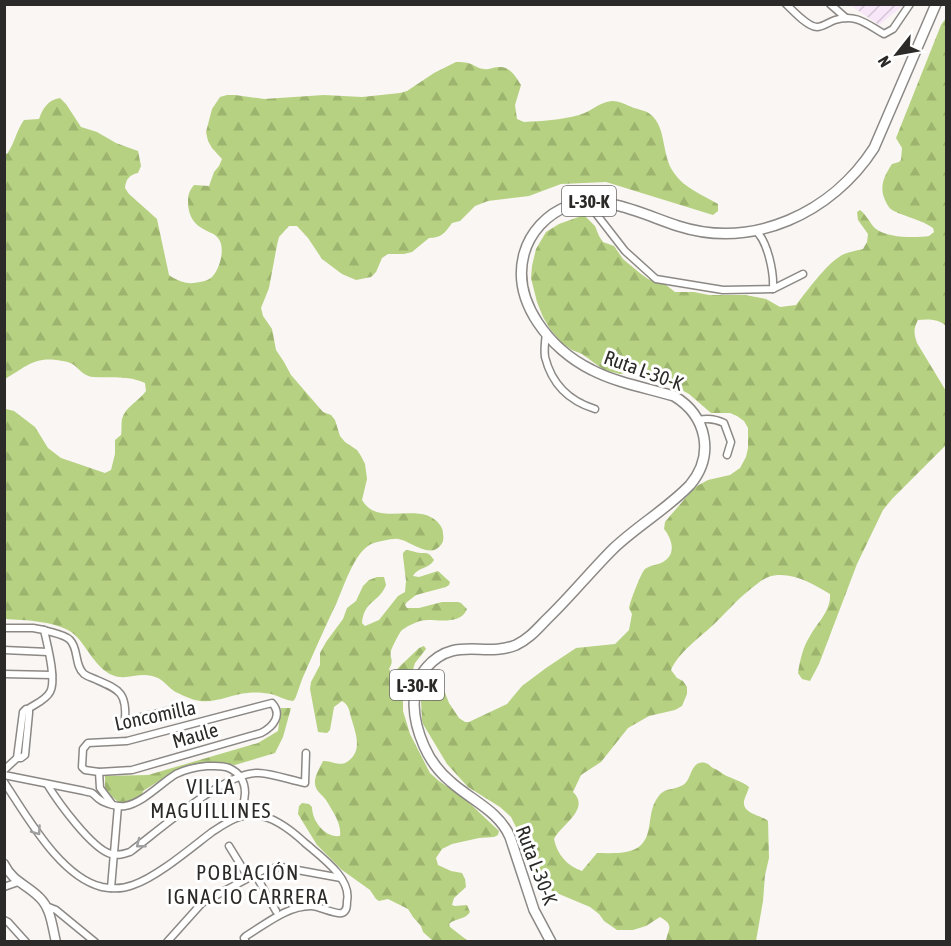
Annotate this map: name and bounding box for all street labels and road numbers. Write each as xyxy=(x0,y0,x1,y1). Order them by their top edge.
road number: L-30-K xyxy=(562,186,616,216)
street label: Ruta L-30-K xyxy=(601,345,687,395)
road number: L-30-K xyxy=(390,670,444,700)
street label: Loncomilla xyxy=(112,695,198,735)
street label: Maule xyxy=(169,718,221,752)
street label: Ruta L-30-K xyxy=(511,822,563,908)

